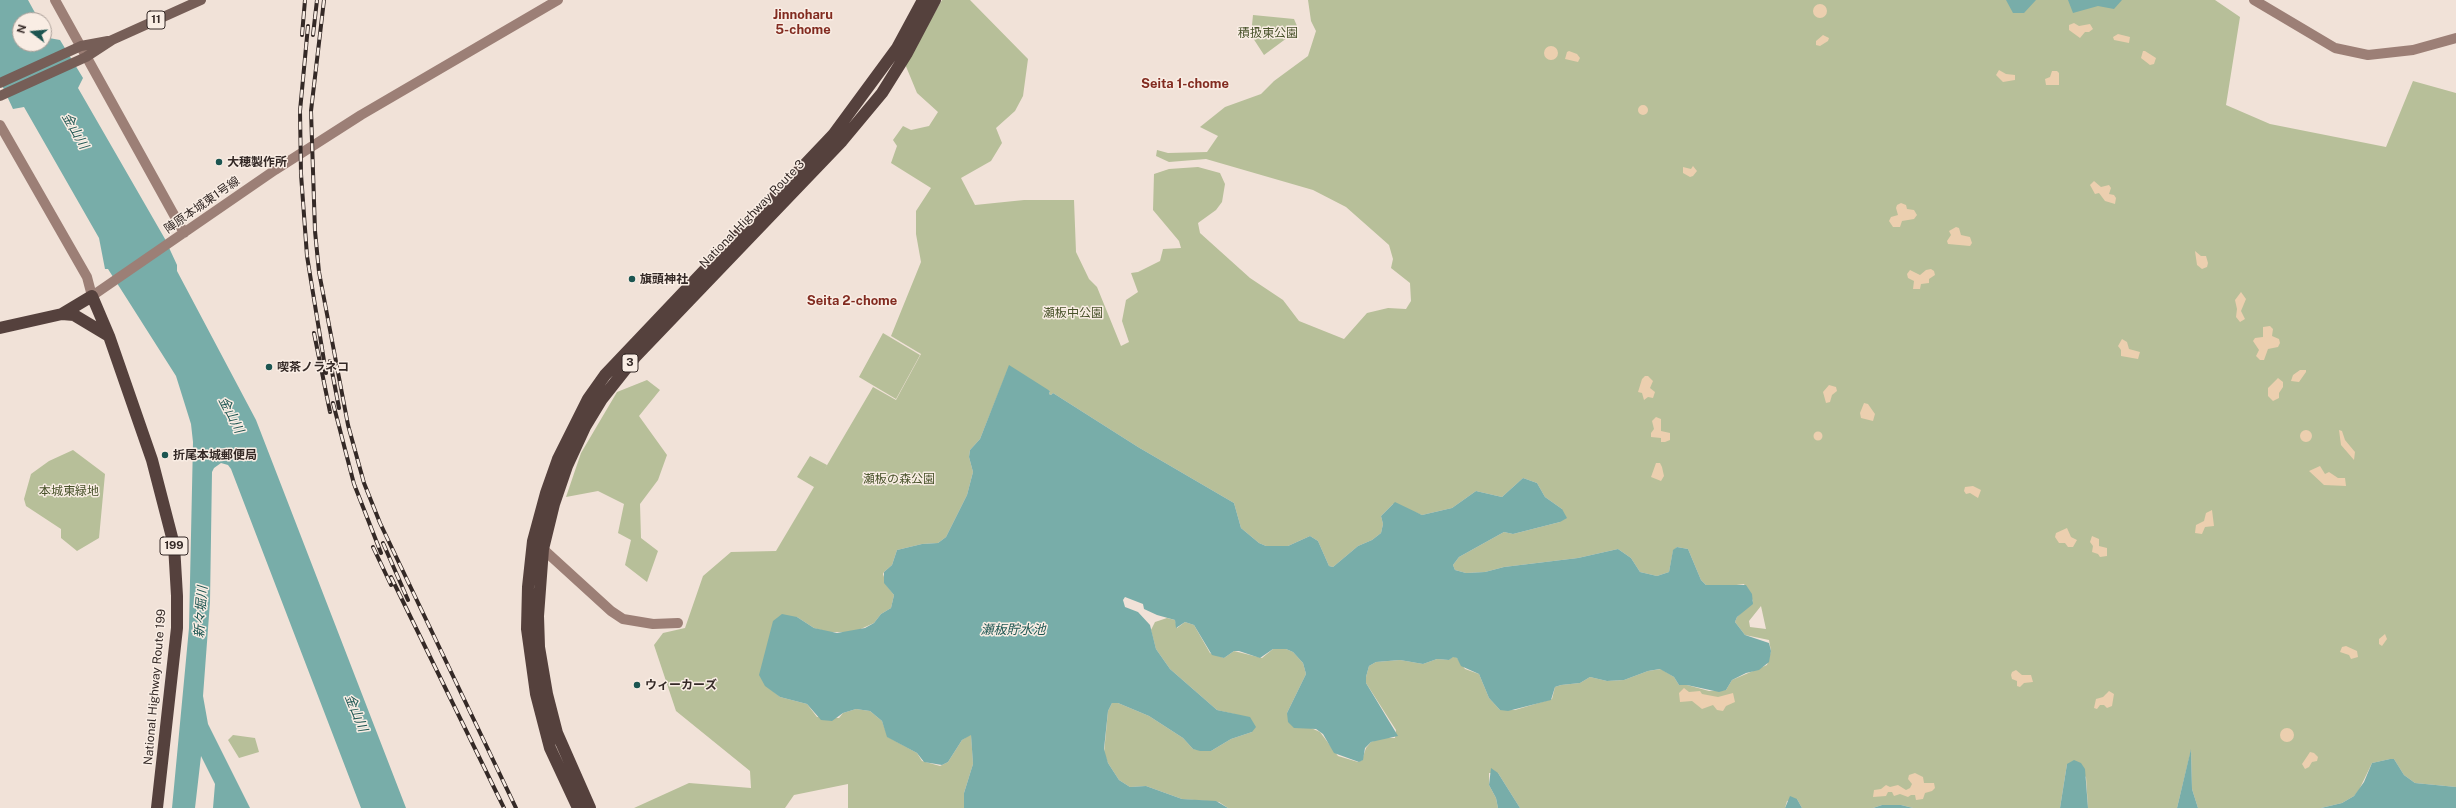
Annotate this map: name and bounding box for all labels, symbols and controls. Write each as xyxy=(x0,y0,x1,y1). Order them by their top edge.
district label: Jinnoharu 5-chome xyxy=(773,7,833,38)
road number: 11 xyxy=(147,11,165,29)
north arrow xyxy=(12,12,52,52)
text: N xyxy=(14,23,28,35)
park label: 積扱東公園 xyxy=(1238,26,1298,40)
district label: Seita 1-chome xyxy=(1141,76,1229,92)
water label: 金山川 xyxy=(58,110,92,152)
place label: 大穂製作所 xyxy=(227,155,287,169)
marker: 大穂製作所 xyxy=(214,157,224,167)
street label: National Highway Route 3 xyxy=(697,157,807,271)
street label: 陣原本城東1号線 xyxy=(161,174,243,236)
place label: 旗頭神社 xyxy=(640,272,688,286)
marker: 旗頭神社 xyxy=(627,274,637,284)
district label: Seita 2-chome xyxy=(807,293,897,309)
park label: 瀬板中公園 xyxy=(1043,306,1103,320)
road number: 3 xyxy=(622,354,638,372)
place label: 喫茶ノラネコ xyxy=(277,360,349,374)
marker: 喫茶ノラネコ xyxy=(264,362,274,372)
water label: 金山川 xyxy=(215,394,247,436)
place label: 折尾本城郵便局 xyxy=(173,448,257,462)
marker: 折尾本城郵便局 xyxy=(160,450,170,460)
park label: 瀬板の森公園 xyxy=(863,472,935,486)
park label: 本城東緑地 xyxy=(39,484,99,498)
road number: 199 xyxy=(160,537,188,555)
water label: 新々堀川 xyxy=(191,586,211,638)
street label: National Highway Route 199 xyxy=(141,608,169,766)
water label: 瀬板貯水池 xyxy=(981,622,1045,638)
place label: ウィーカーズ xyxy=(645,678,717,692)
marker: ウィーカーズ xyxy=(632,680,642,690)
water label: 金山川 xyxy=(341,692,371,734)

